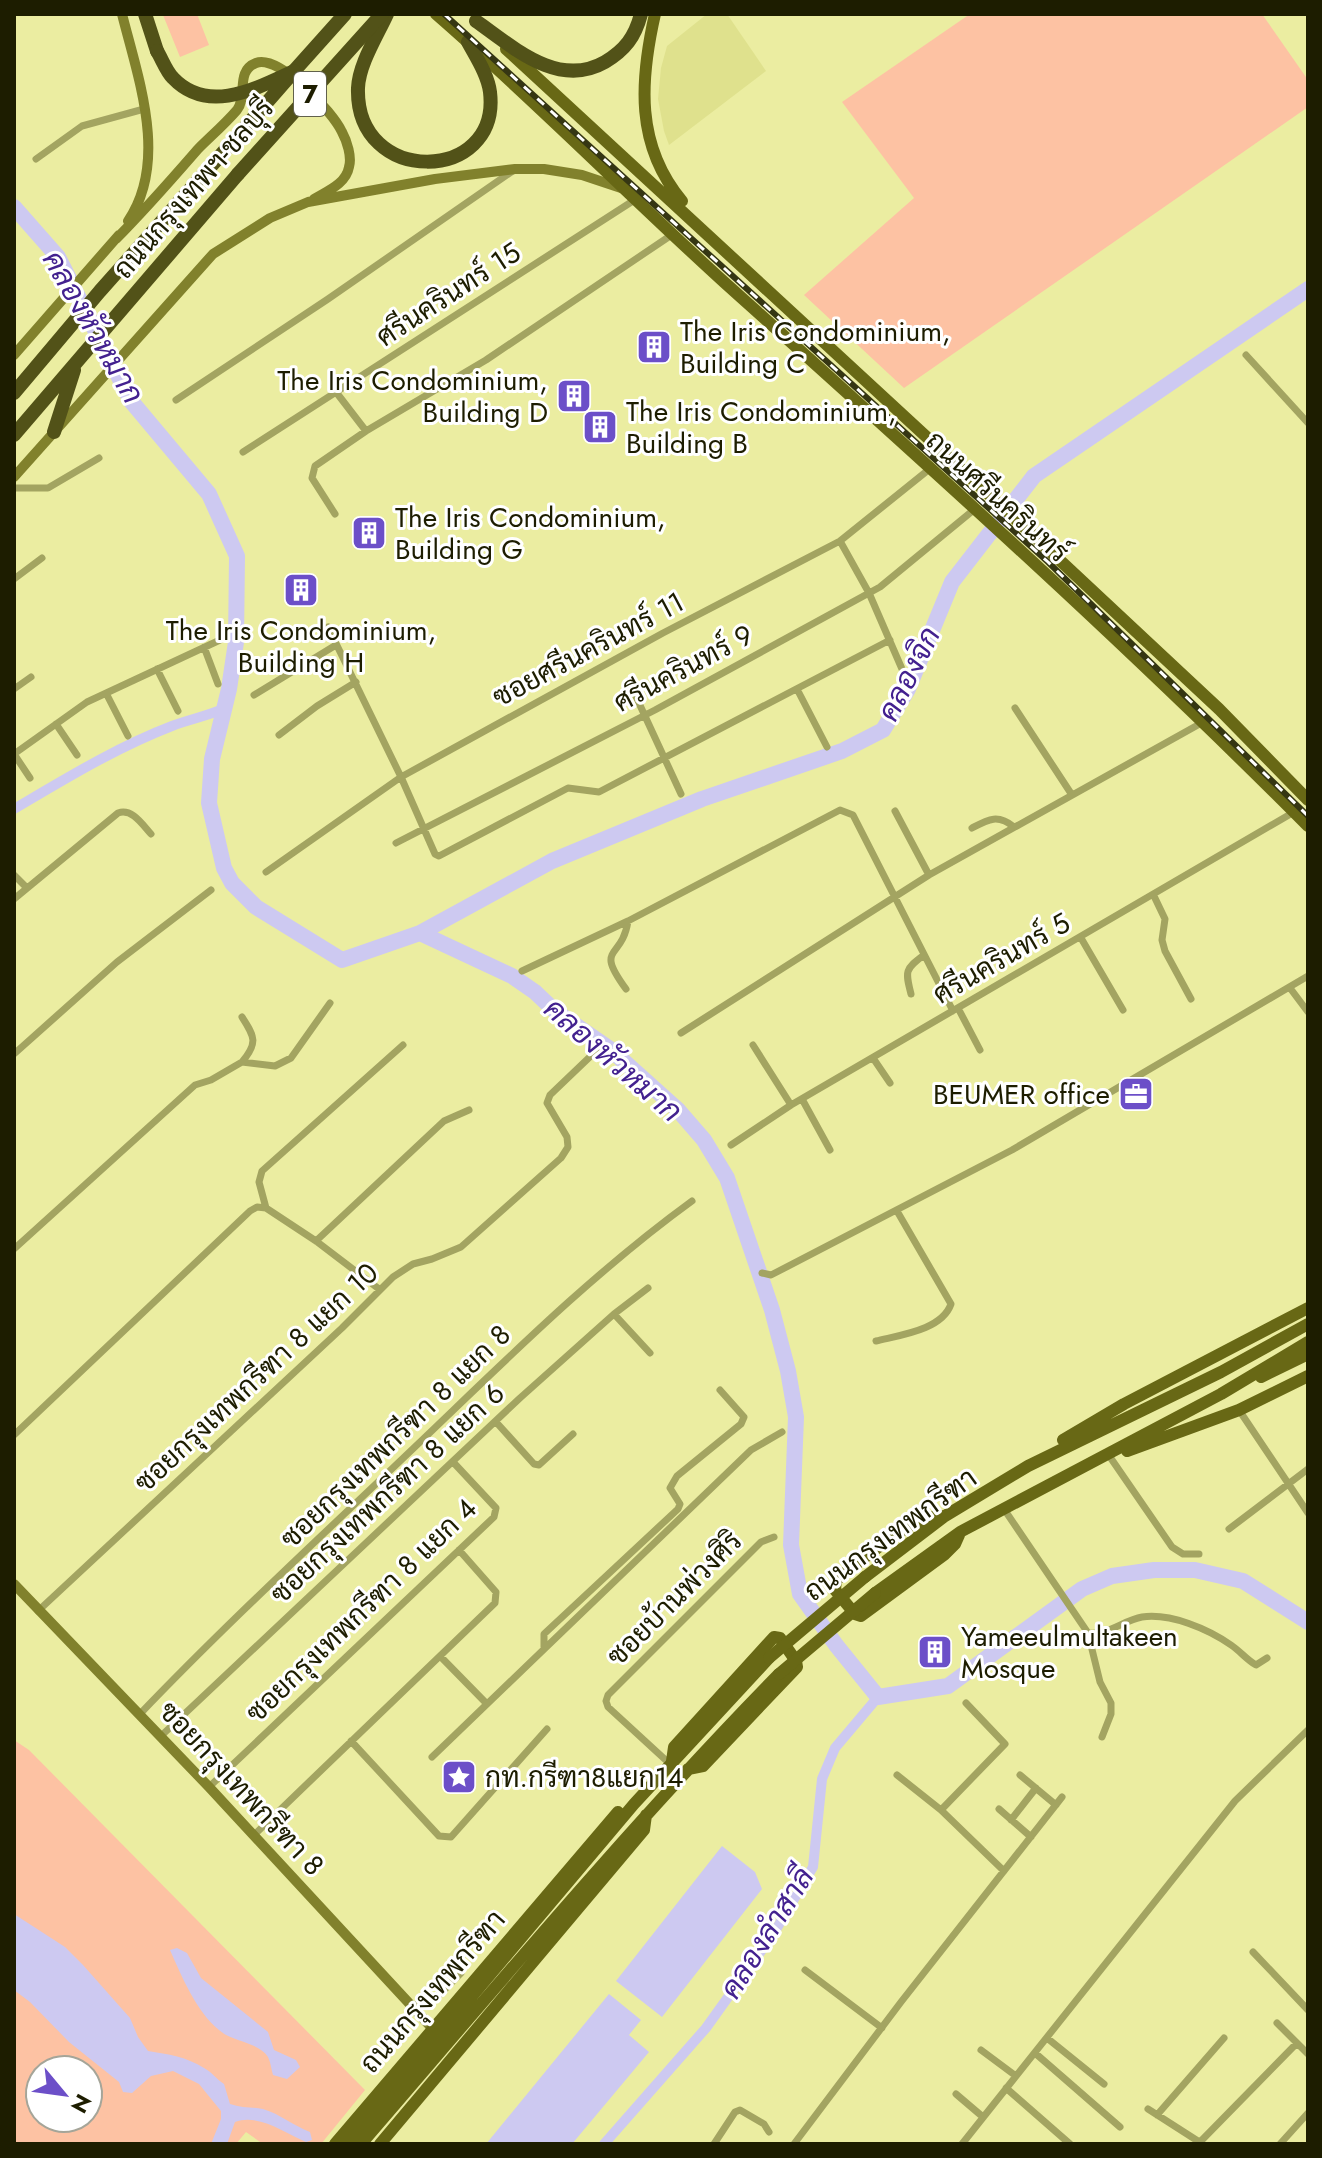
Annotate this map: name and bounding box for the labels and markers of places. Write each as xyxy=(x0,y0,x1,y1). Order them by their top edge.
place label: The Iris Condominium, Building C xyxy=(680,311,951,384)
building icon: The Iris Condominium, Building C xyxy=(635,328,673,366)
place label: The Iris Condominium, Building D xyxy=(277,360,548,433)
building icon: The Iris Condominium, Building D xyxy=(555,377,593,415)
place label: The Iris Condominium, Building B xyxy=(626,391,897,464)
building icon: The Iris Condominium, Building B xyxy=(581,408,619,446)
place label: The Iris Condominium, Building G xyxy=(395,497,666,570)
building icon: The Iris Condominium, Building G xyxy=(350,514,388,552)
building icon: The Iris Condominium, Building H xyxy=(282,571,320,609)
place label: The Iris Condominium, Building H xyxy=(166,610,436,683)
place label: BEUMER office xyxy=(933,1074,1110,1115)
office icon: BEUMER office xyxy=(1117,1075,1155,1113)
place label: Yameeulmultakeen Mosque xyxy=(961,1616,1178,1689)
building icon: Yameeulmultakeen Mosque xyxy=(916,1633,954,1671)
place label: กท.กรีฑา8แยก14 xyxy=(485,1757,684,1798)
place icon: กท.กรีฑา8แยก14 xyxy=(440,1758,478,1796)

